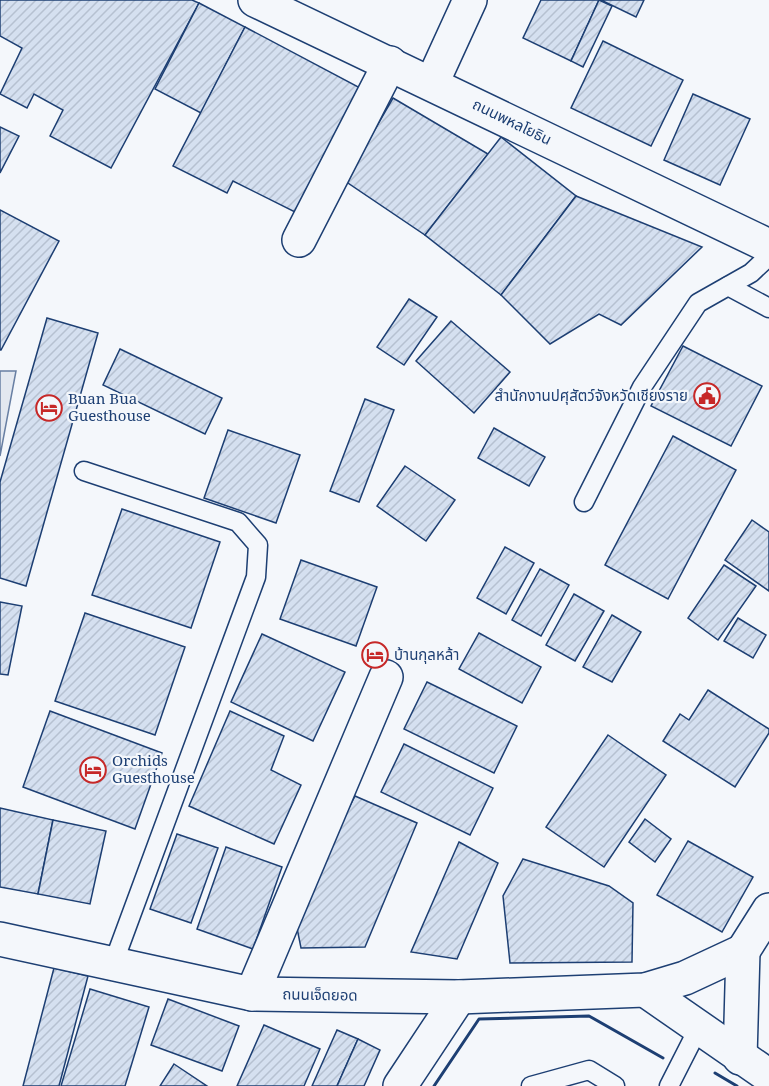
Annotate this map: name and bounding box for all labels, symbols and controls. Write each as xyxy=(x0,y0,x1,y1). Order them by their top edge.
street label: ถนนพหลโยธิน xyxy=(470,93,555,149)
public building icon: สำนักงานปศุสัตว์จังหวัดเชียงราย xyxy=(692,381,722,411)
place label: สำนักงานปศุสัตว์จังหวัดเชียงราย xyxy=(495,385,688,405)
place label: Buan Bua Guesthouse xyxy=(68,388,151,425)
hotel icon: Buan Bua Guesthouse xyxy=(34,393,64,423)
hotel icon: บ้านกุลหล้า xyxy=(360,640,390,670)
place label: บ้านกุลหล้า xyxy=(394,644,459,664)
place label: Orchids Guesthouse xyxy=(112,750,195,787)
hotel icon: Orchids Guesthouse xyxy=(78,755,108,785)
street label: ถนนเจ็ดยอด xyxy=(282,983,358,1005)

